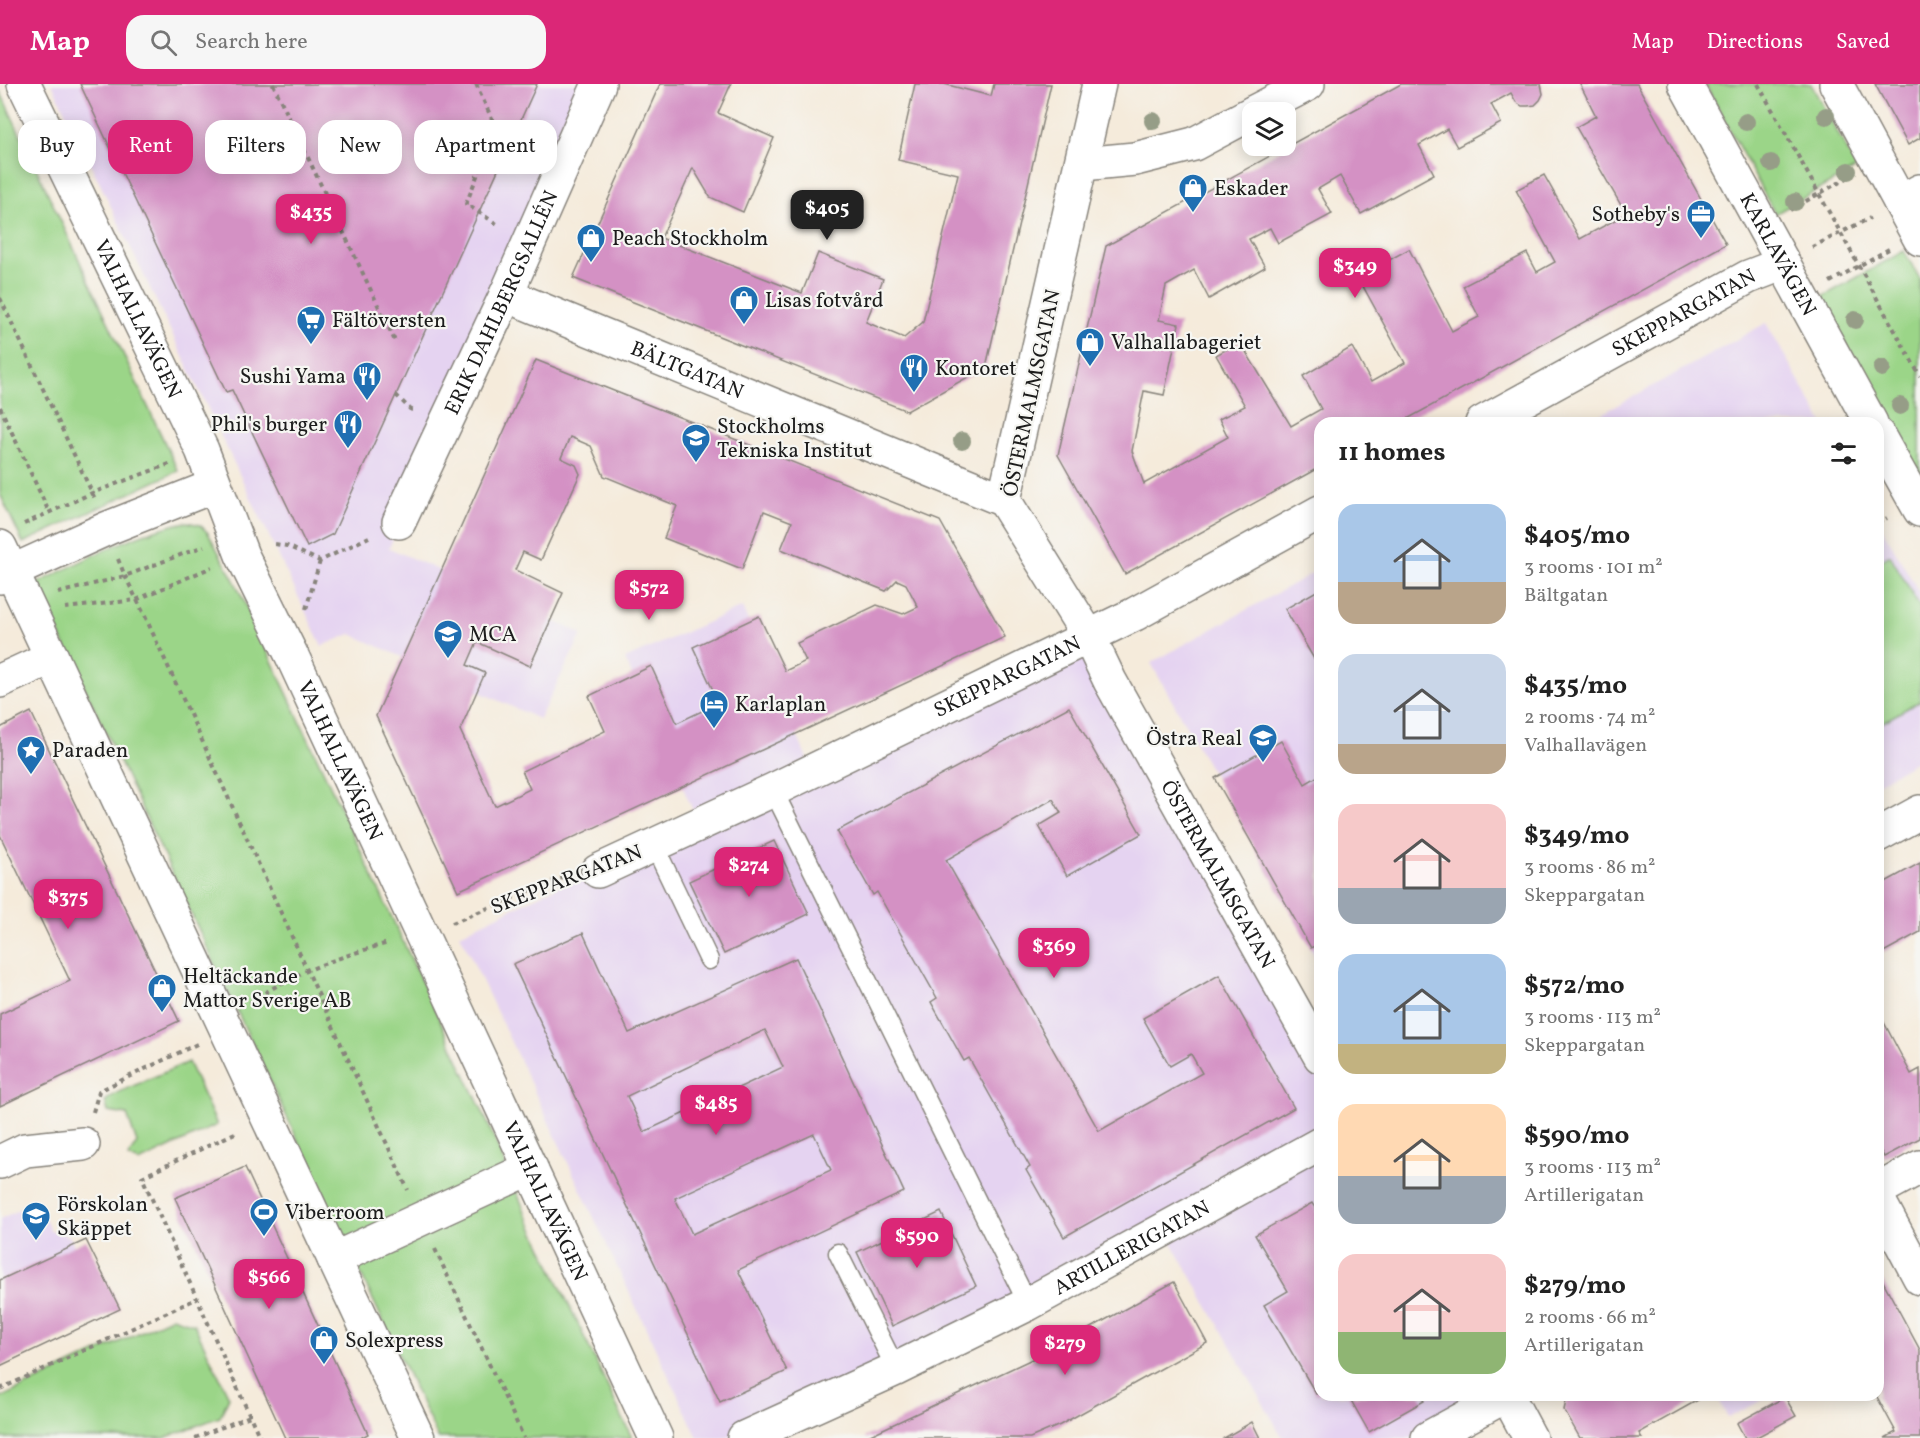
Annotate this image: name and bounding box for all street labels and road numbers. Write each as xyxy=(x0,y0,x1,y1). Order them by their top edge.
street label: ERIK DAHLBERGSALLÉN xyxy=(438,186,566,420)
street label: KARLAVÄGEN xyxy=(1731,188,1823,322)
street label: VALHALLAVÄGEN xyxy=(86,235,188,404)
street label: SKEPPARGATAN xyxy=(1607,262,1762,365)
street label: ÖSTERMALMSGATAN xyxy=(996,287,1069,500)
street label: BÄLTGATAN xyxy=(626,335,747,407)
street label: SKEPPARGATAN xyxy=(929,630,1086,726)
street label: VALHALLAVÄGEN xyxy=(289,676,389,846)
street label: ÖSTERMALMSGATAN xyxy=(1153,775,1281,974)
street label: SKEPPARGATAN xyxy=(487,838,647,923)
street label: VALHALLAVÄGEN xyxy=(494,1117,594,1286)
street label: ARTILLERIGATAN xyxy=(1049,1194,1215,1303)

